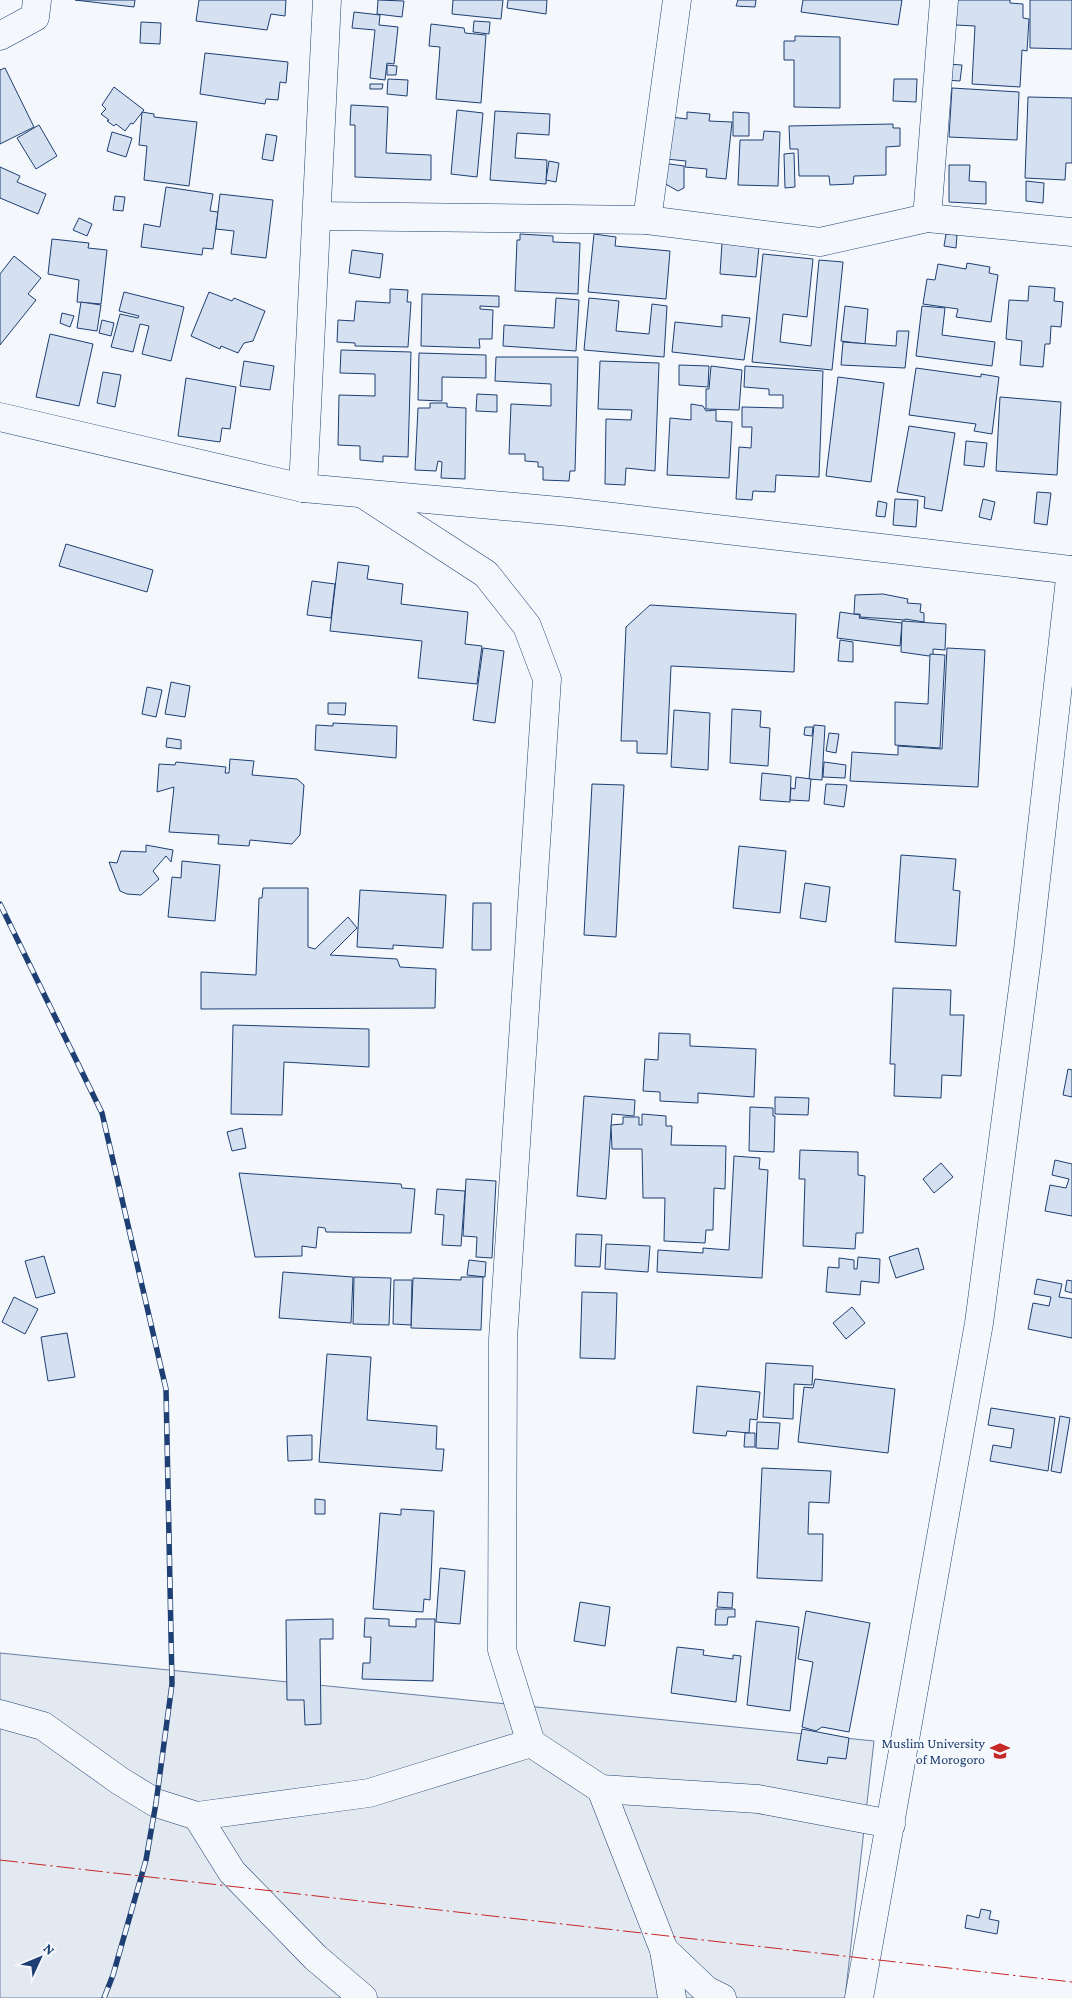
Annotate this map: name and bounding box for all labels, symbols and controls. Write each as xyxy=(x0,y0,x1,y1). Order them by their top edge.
place label: Muslim University of Morogoro xyxy=(881,1735,986,1767)
school or university icon: Muslim University of Morogoro xyxy=(989,1740,1011,1762)
north arrow xyxy=(15,1933,65,1983)
text: N xyxy=(40,1940,59,1958)

